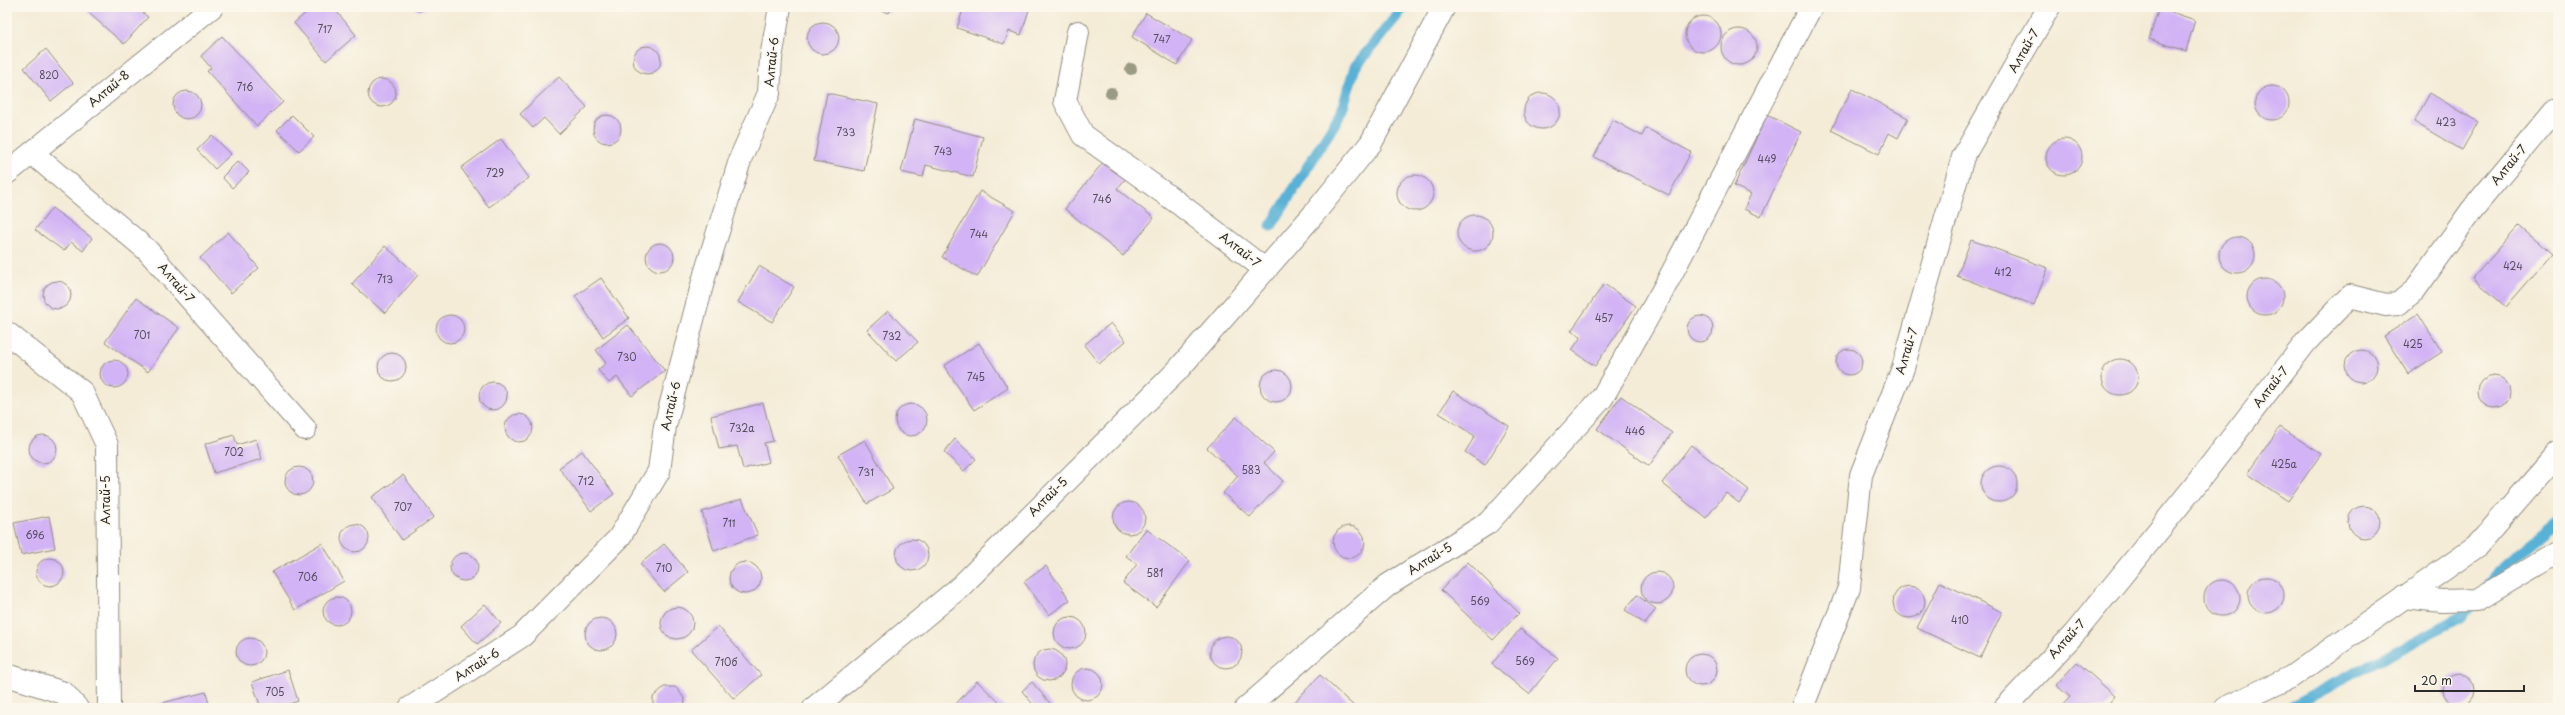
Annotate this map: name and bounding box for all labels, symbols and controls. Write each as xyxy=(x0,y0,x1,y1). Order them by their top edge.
house number: 717 xyxy=(318,21,333,36)
street label: Алтай-7 xyxy=(2003,25,2043,76)
house number: 747 xyxy=(1153,31,1171,46)
street label: Алтай-6 xyxy=(759,36,783,88)
street label: Алтай-8 xyxy=(84,66,133,111)
house number: 820 xyxy=(39,67,59,82)
house number: 716 xyxy=(237,79,253,94)
house number: 423 xyxy=(2436,114,2456,129)
house number: 733 xyxy=(837,124,856,139)
street label: Алтай-7 xyxy=(2486,140,2531,189)
house number: 743 xyxy=(934,143,952,158)
house number: 449 xyxy=(1758,151,1777,166)
house number: 729 xyxy=(486,165,504,180)
house number: 746 xyxy=(1093,191,1111,206)
house number: 744 xyxy=(970,226,989,241)
street label: Алтай-7 xyxy=(1216,227,1265,271)
street label: Алтай-7 xyxy=(154,258,199,307)
house number: 424 xyxy=(2503,258,2523,273)
house number: 412 xyxy=(1994,264,2012,279)
house number: 713 xyxy=(377,271,393,286)
house number: 457 xyxy=(1595,310,1613,325)
street label: Алтай-7 xyxy=(1890,325,1922,376)
house number: 701 xyxy=(134,327,150,342)
house number: 732 xyxy=(883,328,901,343)
house number: 425 xyxy=(2403,336,2423,351)
house number: 730 xyxy=(617,349,637,364)
street label: Алтай-7 xyxy=(2248,362,2292,411)
house number: 745 xyxy=(967,369,985,384)
street label: Алтай-6 xyxy=(656,379,684,432)
house number: 732а xyxy=(730,420,755,435)
house number: 446 xyxy=(1625,423,1645,438)
house number: 702 xyxy=(224,444,244,459)
house number: 425а xyxy=(2271,456,2298,471)
house number: 583 xyxy=(1241,462,1261,477)
house number: 731 xyxy=(858,464,874,479)
street label: Алтай-5 xyxy=(1023,472,1071,520)
house number: 712 xyxy=(578,473,594,488)
street label: Алтай-5 xyxy=(96,475,114,525)
house number: 707 xyxy=(394,499,412,514)
house number: 711 xyxy=(722,515,736,530)
house number: 696 xyxy=(26,527,44,542)
street label: Алтай-5 xyxy=(1404,537,1455,579)
house number: 710 xyxy=(656,560,672,575)
house number: 581 xyxy=(1146,565,1164,580)
house number: 706 xyxy=(298,569,318,584)
house number: 569 xyxy=(1470,593,1490,608)
house number: 410 xyxy=(1951,612,1969,627)
street label: Алтай-7 xyxy=(2043,614,2089,662)
street label: Алтай-6 xyxy=(451,643,502,685)
house number: 569 xyxy=(1515,653,1535,668)
house number: 710б xyxy=(715,654,737,669)
scale bar xyxy=(2415,667,2524,693)
text: 20 m xyxy=(2421,671,2452,689)
house number: 705 xyxy=(265,684,285,699)

